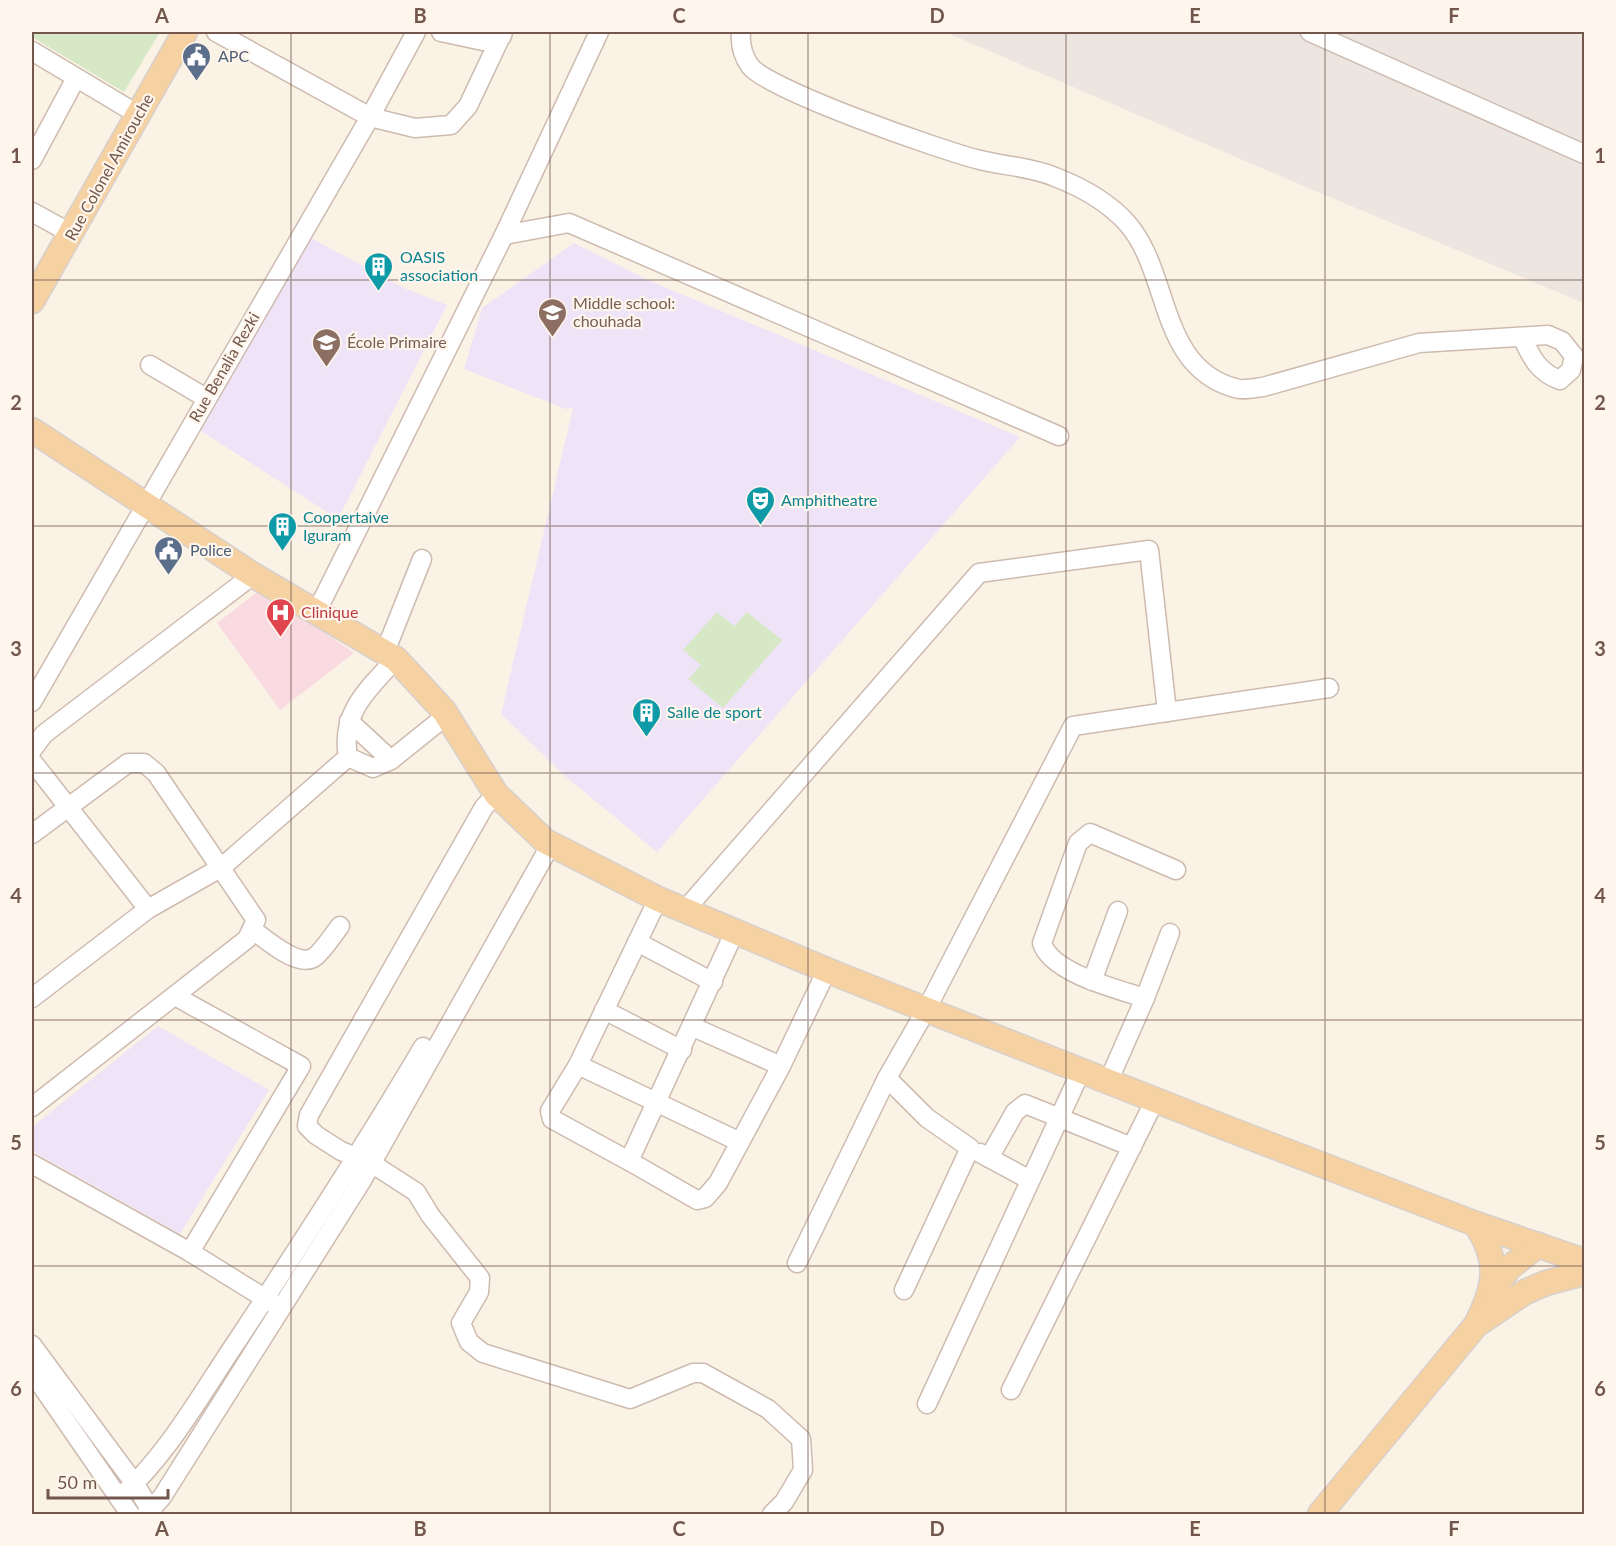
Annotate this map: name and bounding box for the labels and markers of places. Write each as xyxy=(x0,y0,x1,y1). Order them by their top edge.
public building icon: APC xyxy=(181,40,213,82)
place label: APC xyxy=(218,46,249,65)
place label: OASIS association xyxy=(400,247,478,284)
building icon: OASIS association xyxy=(363,250,395,292)
place label: Middle school: chouhada xyxy=(573,293,675,330)
school or university icon: Middle school: chouhada xyxy=(536,296,568,338)
school or university icon: École Primaire xyxy=(310,326,342,368)
place label: École Primaire xyxy=(347,332,447,351)
theatre icon: Amphitheatre xyxy=(744,484,776,526)
place label: Amphitheatre xyxy=(781,490,877,509)
place label: Coopertaive Iguram xyxy=(303,507,389,544)
building icon: Coopertaive Iguram xyxy=(266,510,298,552)
public building icon: Police xyxy=(153,534,185,576)
place label: Police xyxy=(190,540,232,559)
hospital icon: Clinique xyxy=(264,596,296,638)
place label: Clinique xyxy=(301,602,358,621)
building icon: Salle de sport xyxy=(630,696,662,738)
place label: Salle de sport xyxy=(667,702,762,721)

